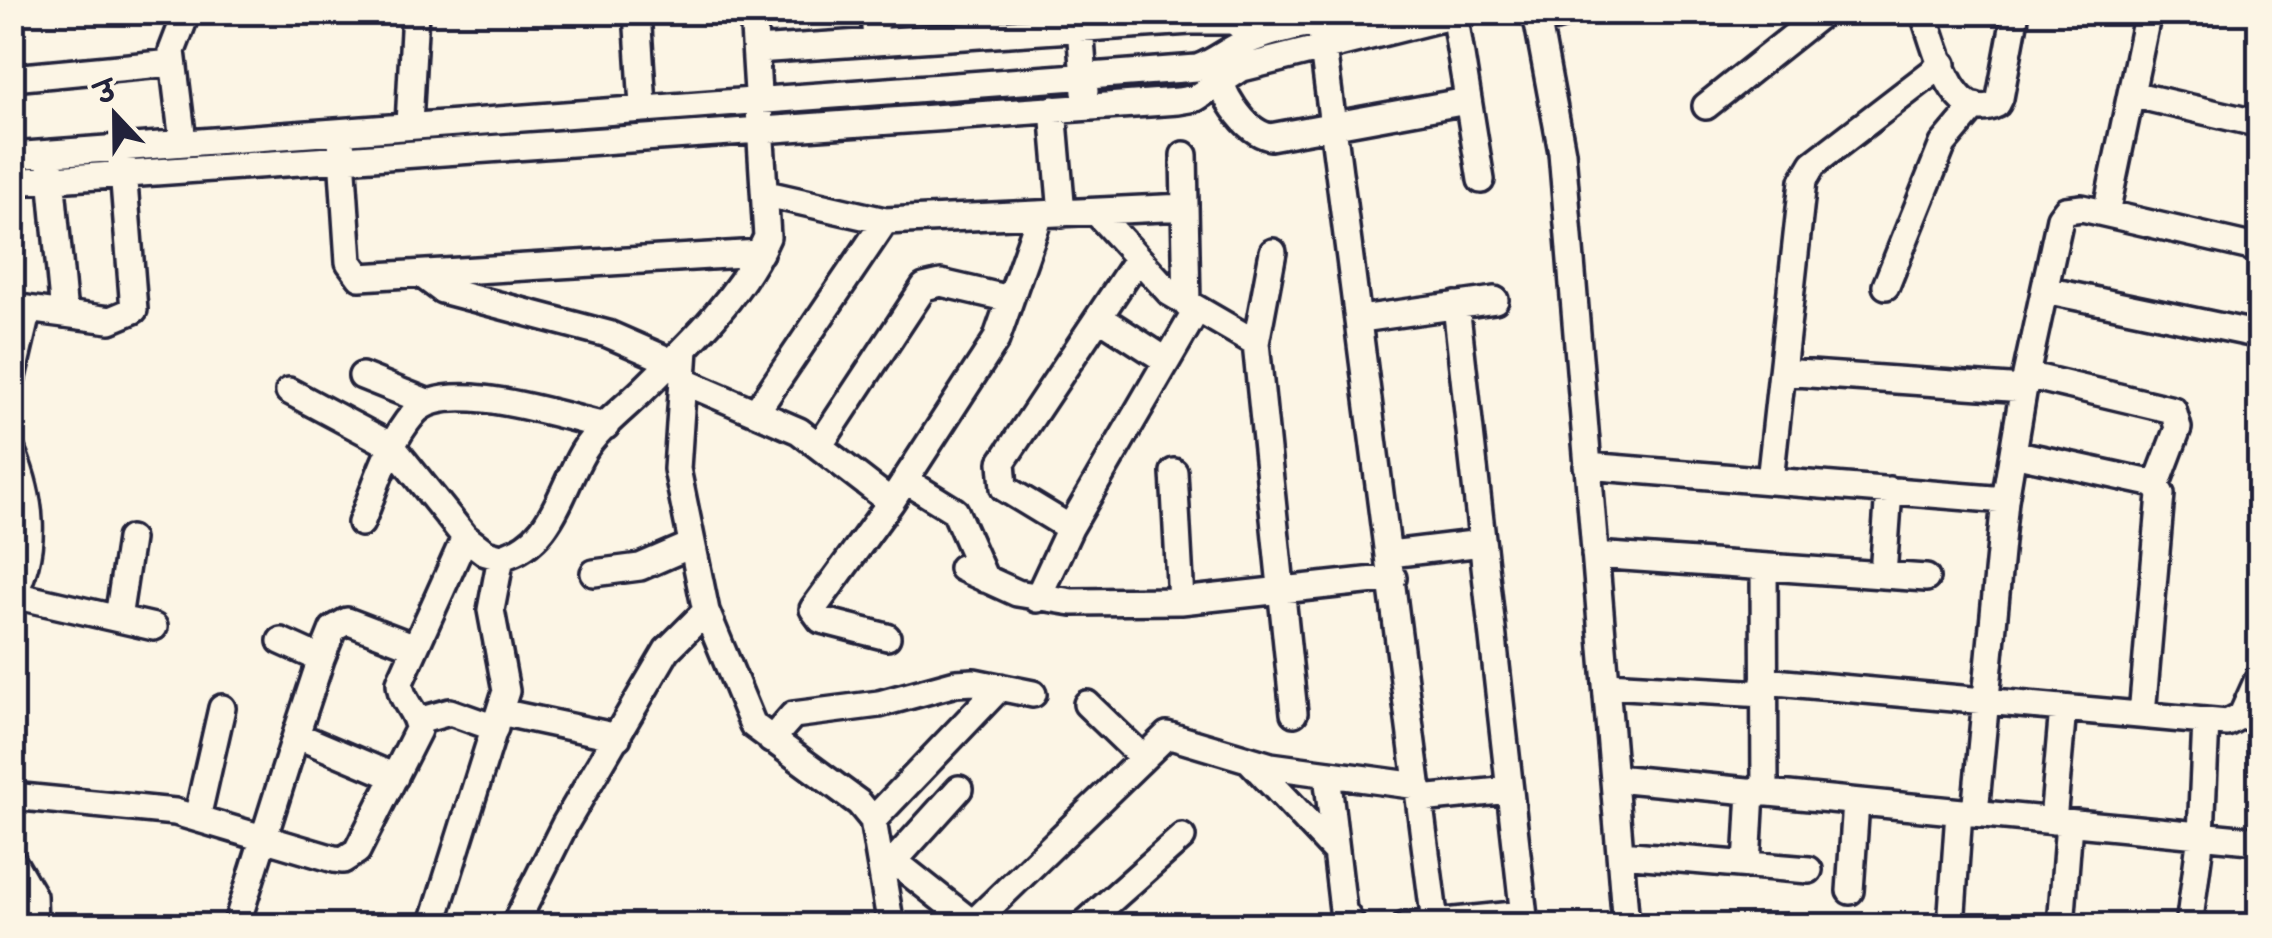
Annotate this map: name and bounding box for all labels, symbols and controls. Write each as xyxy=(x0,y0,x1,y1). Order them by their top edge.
north arrow xyxy=(65,65,165,165)
text: उ xyxy=(87,70,124,114)

